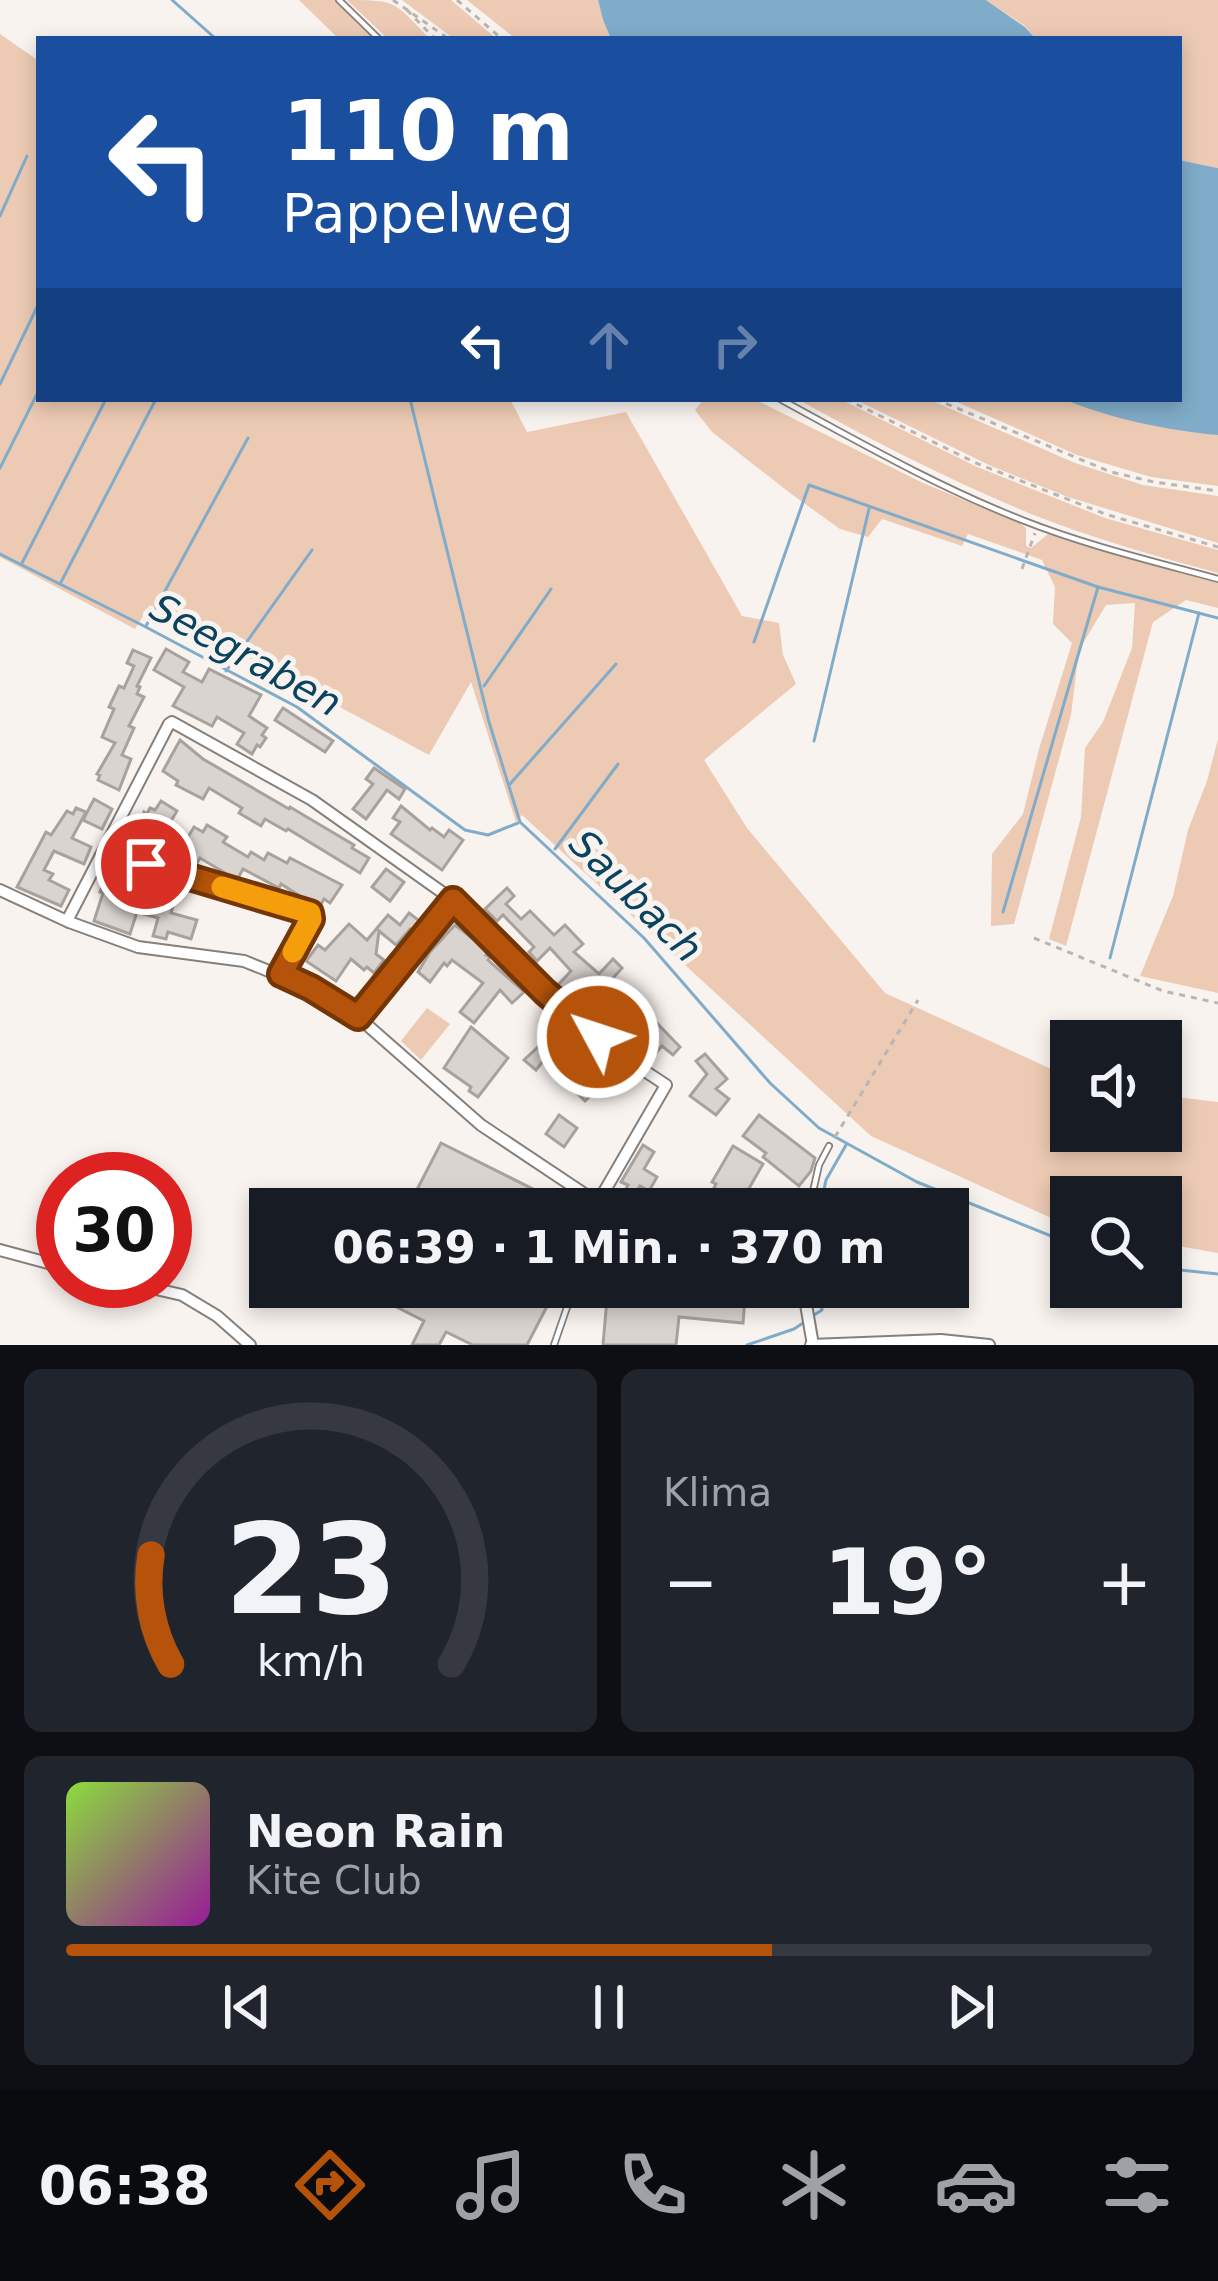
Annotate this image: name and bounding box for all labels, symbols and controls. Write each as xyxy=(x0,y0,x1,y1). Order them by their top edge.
text: 110 m xyxy=(282,82,574,180)
icon: left xyxy=(84,84,240,240)
text: Pappelweg xyxy=(282,182,574,245)
icon: left xyxy=(450,312,516,378)
icon: ahead xyxy=(576,312,642,378)
icon: right xyxy=(702,312,768,378)
water label: Seegraben xyxy=(143,584,349,726)
pin xyxy=(95,813,197,915)
water label: Saubach xyxy=(561,821,711,971)
icon: arrive xyxy=(113,831,179,897)
position arrow xyxy=(535,974,661,1100)
map controls xyxy=(1050,1020,1182,1308)
button: sound xyxy=(1050,1020,1182,1152)
speed limit sign: 30 xyxy=(36,1152,192,1308)
button: search xyxy=(1050,1176,1182,1308)
text: 06:39 · 1 Min. · 370 m xyxy=(333,1221,885,1274)
text: Klima xyxy=(663,1470,772,1515)
text: 23 xyxy=(224,1497,397,1642)
text: 19° xyxy=(822,1530,993,1635)
text: − xyxy=(663,1544,718,1621)
text: + xyxy=(1097,1544,1152,1621)
text: km/h xyxy=(256,1635,365,1685)
text: Neon Rain xyxy=(246,1805,505,1858)
text: Kite Club xyxy=(246,1858,422,1903)
icon: previous xyxy=(214,1974,280,2040)
icon: pause xyxy=(576,1974,642,2040)
icon: next xyxy=(938,1974,1004,2040)
icon: directions xyxy=(288,2143,372,2227)
icon: music xyxy=(449,2143,533,2227)
icon: phone xyxy=(611,2143,695,2227)
icon: climate xyxy=(772,2143,856,2227)
icon: car xyxy=(934,2143,1018,2227)
icon: filters xyxy=(1095,2143,1179,2227)
text: 06:38 xyxy=(39,2154,211,2217)

